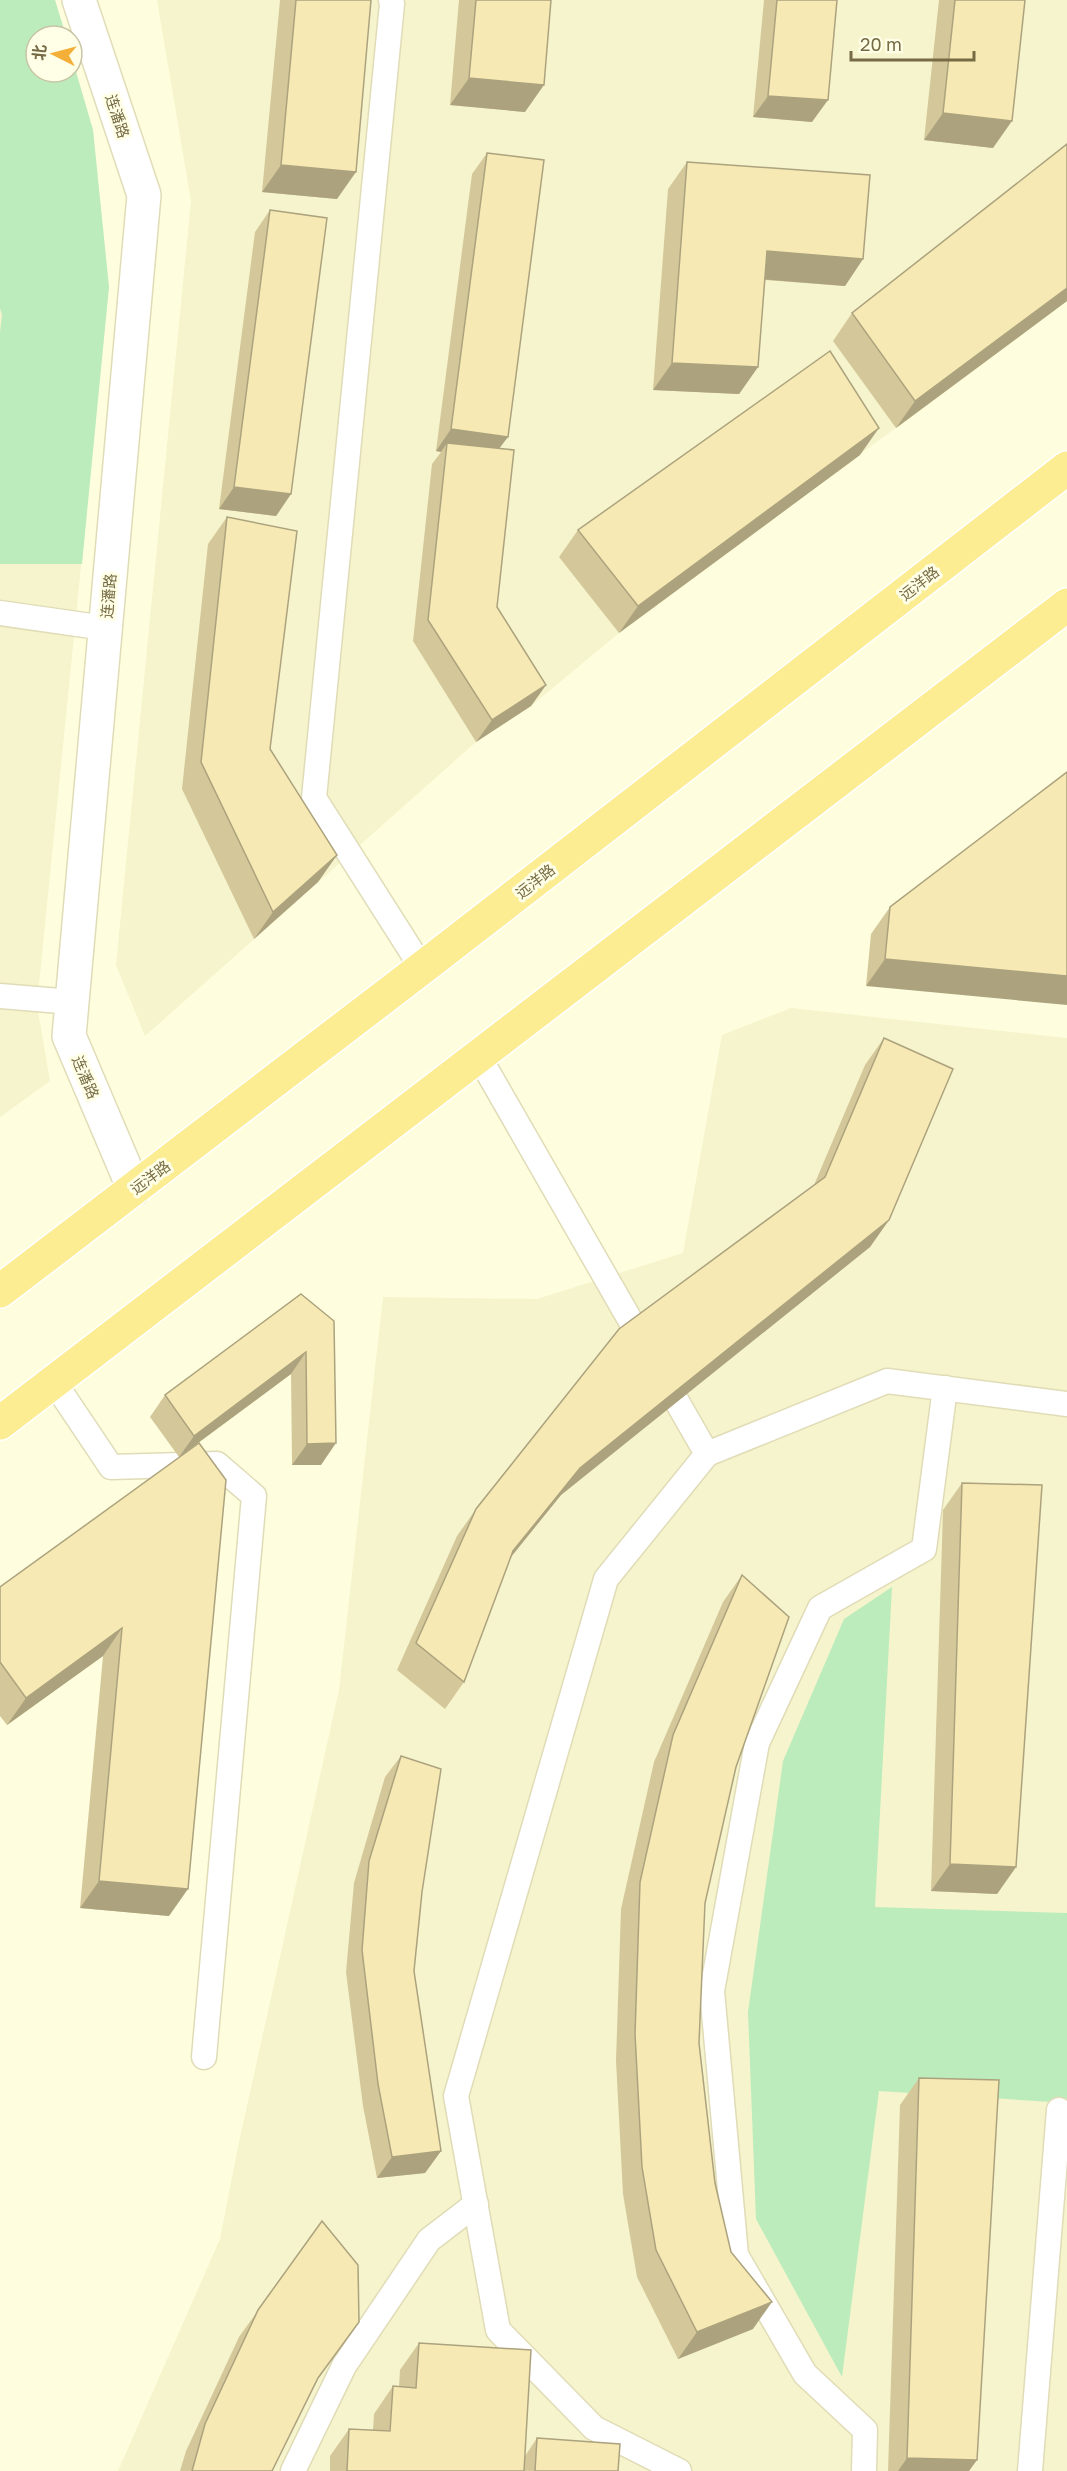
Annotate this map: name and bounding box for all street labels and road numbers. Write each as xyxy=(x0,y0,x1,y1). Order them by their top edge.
street label: 连潘路 xyxy=(102,92,134,140)
street label: 远洋路 xyxy=(896,562,942,604)
street label: 连潘路 xyxy=(97,573,119,619)
street label: 远洋路 xyxy=(512,860,558,902)
street label: 连潘路 xyxy=(69,1053,103,1101)
street label: 远洋路 xyxy=(127,1156,173,1198)

